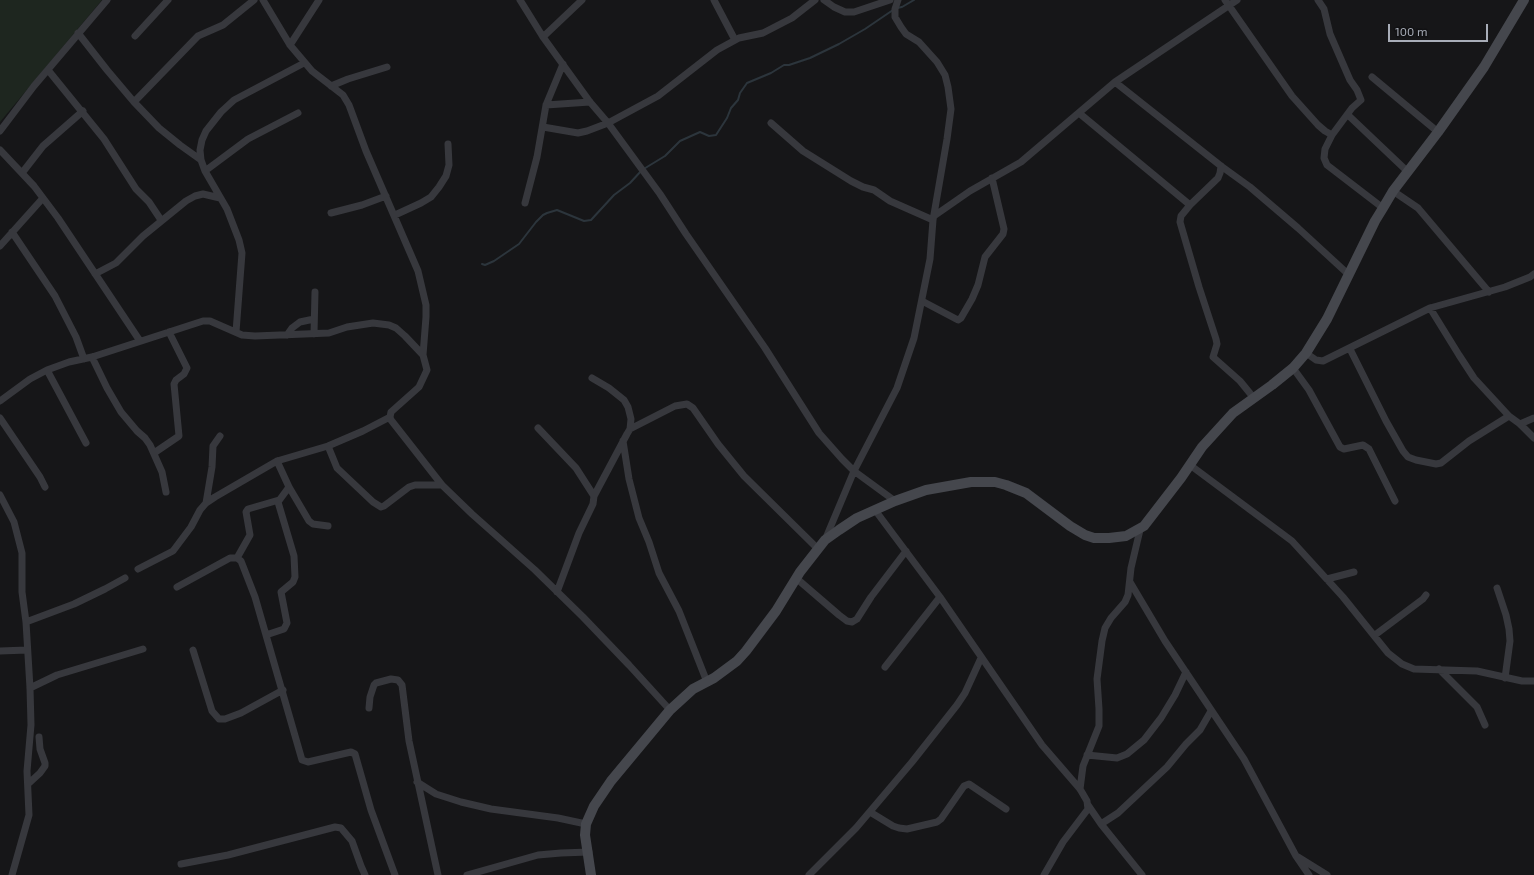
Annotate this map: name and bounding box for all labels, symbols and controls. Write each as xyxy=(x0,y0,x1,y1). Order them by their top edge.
scale bar xyxy=(1390,16,1490,42)
text: 100 m xyxy=(1395,24,1427,38)

